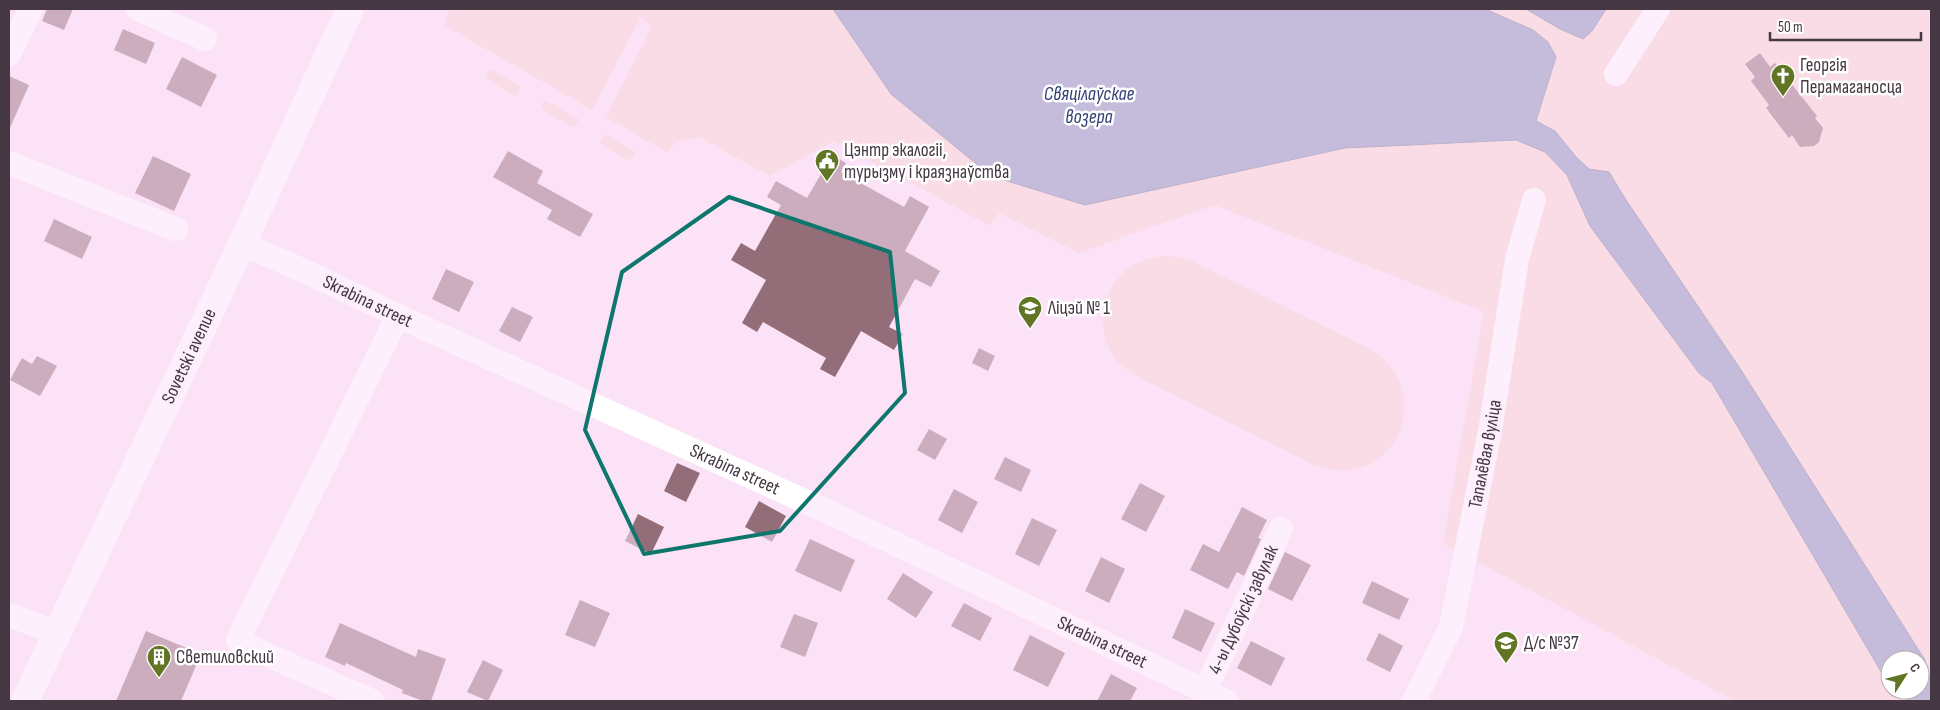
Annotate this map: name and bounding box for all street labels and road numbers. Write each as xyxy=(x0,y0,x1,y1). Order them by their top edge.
street label: Skrabina street xyxy=(319,270,416,333)
street label: Sovetski avenue xyxy=(156,305,221,407)
street label: Тапалёвая вуліца xyxy=(1463,398,1506,510)
street label: Skrabina street xyxy=(686,439,784,500)
street label: 4-ы Дубоўскі завулак xyxy=(1203,541,1284,678)
street label: Skrabina street xyxy=(1054,611,1151,673)

